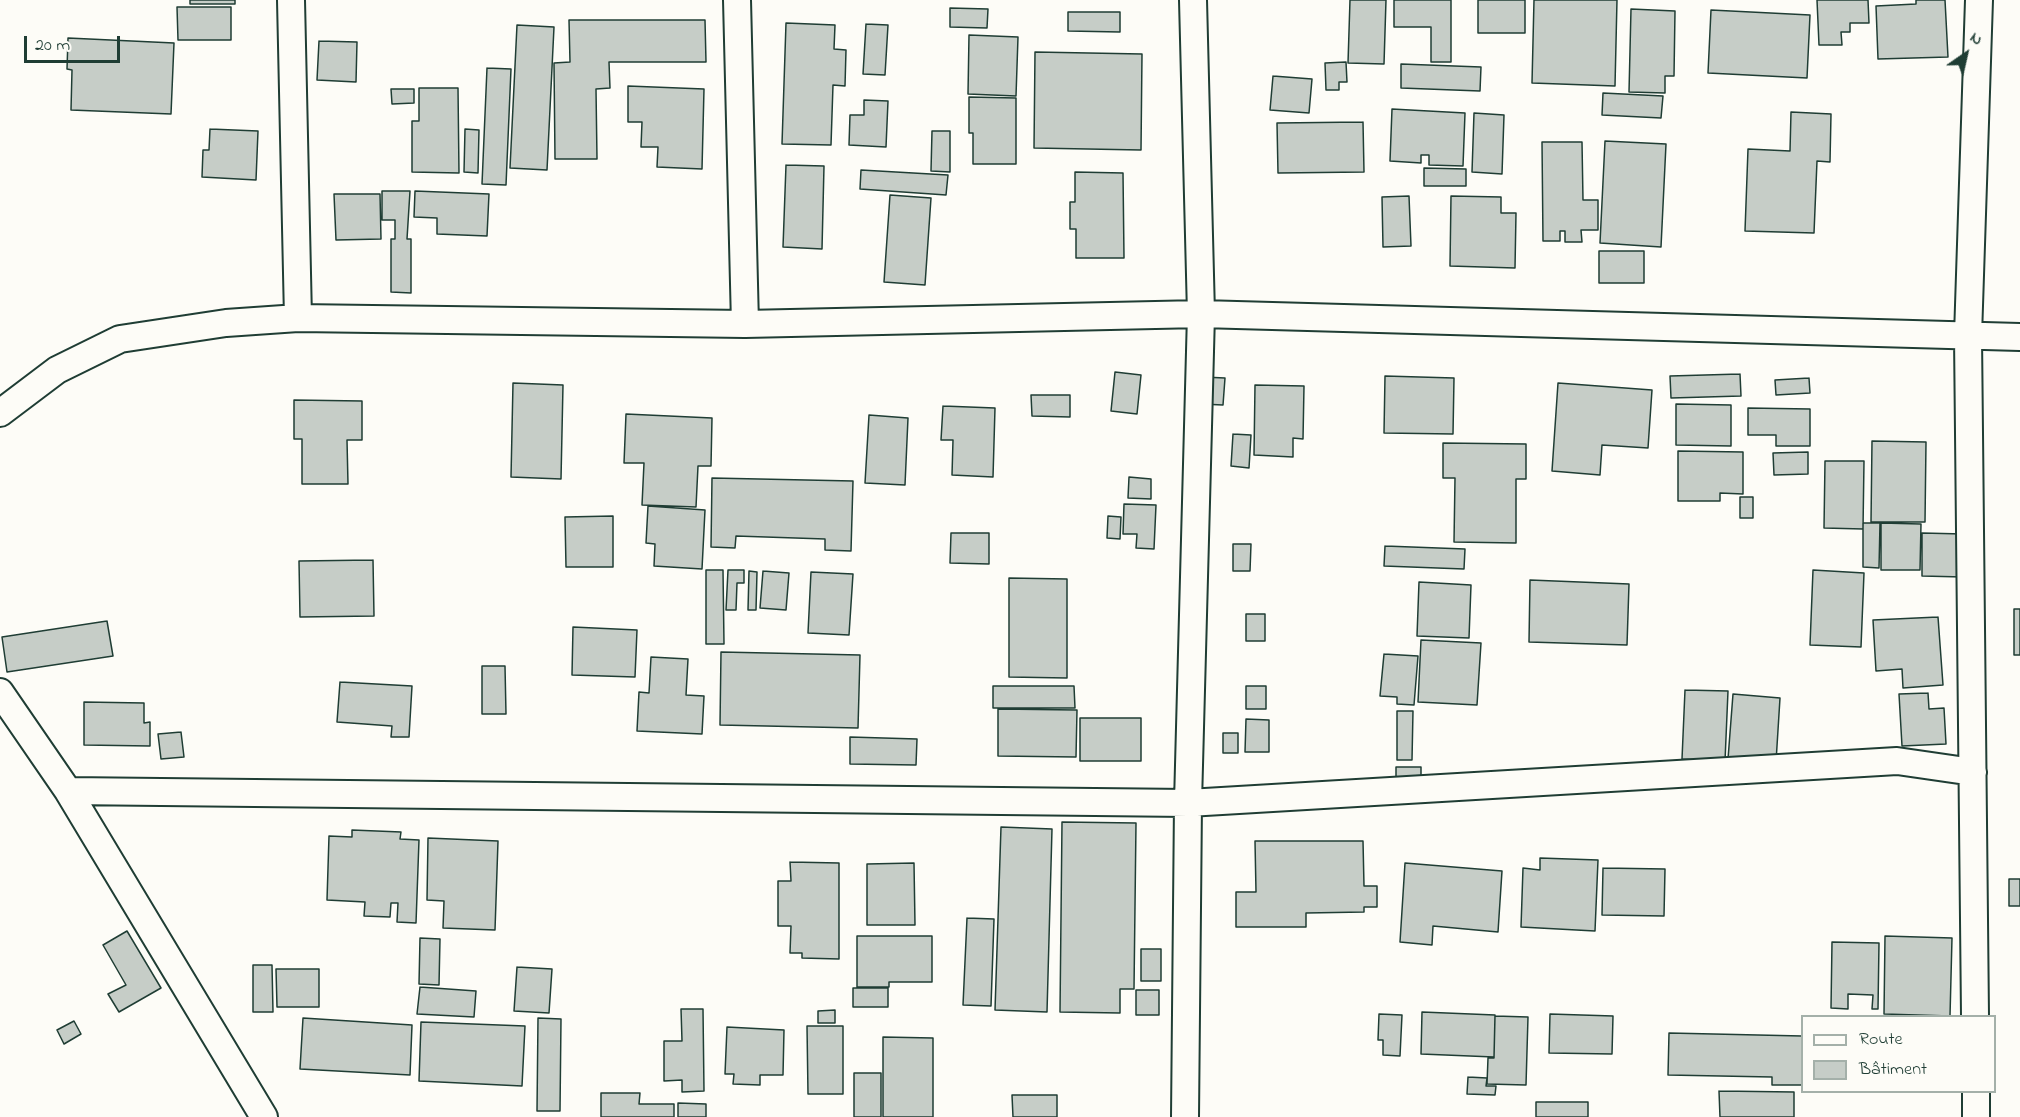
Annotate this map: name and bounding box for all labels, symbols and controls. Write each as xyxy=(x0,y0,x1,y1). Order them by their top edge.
scale bar xyxy=(27,24,123,62)
north arrow xyxy=(1936,24,1996,84)
text: N xyxy=(1965,26,1987,52)
text: 20 m xyxy=(35,33,70,59)
legend xyxy=(1801,1015,1996,1093)
text: Route xyxy=(1859,1027,1903,1053)
text: Bâtiment xyxy=(1859,1057,1927,1083)

